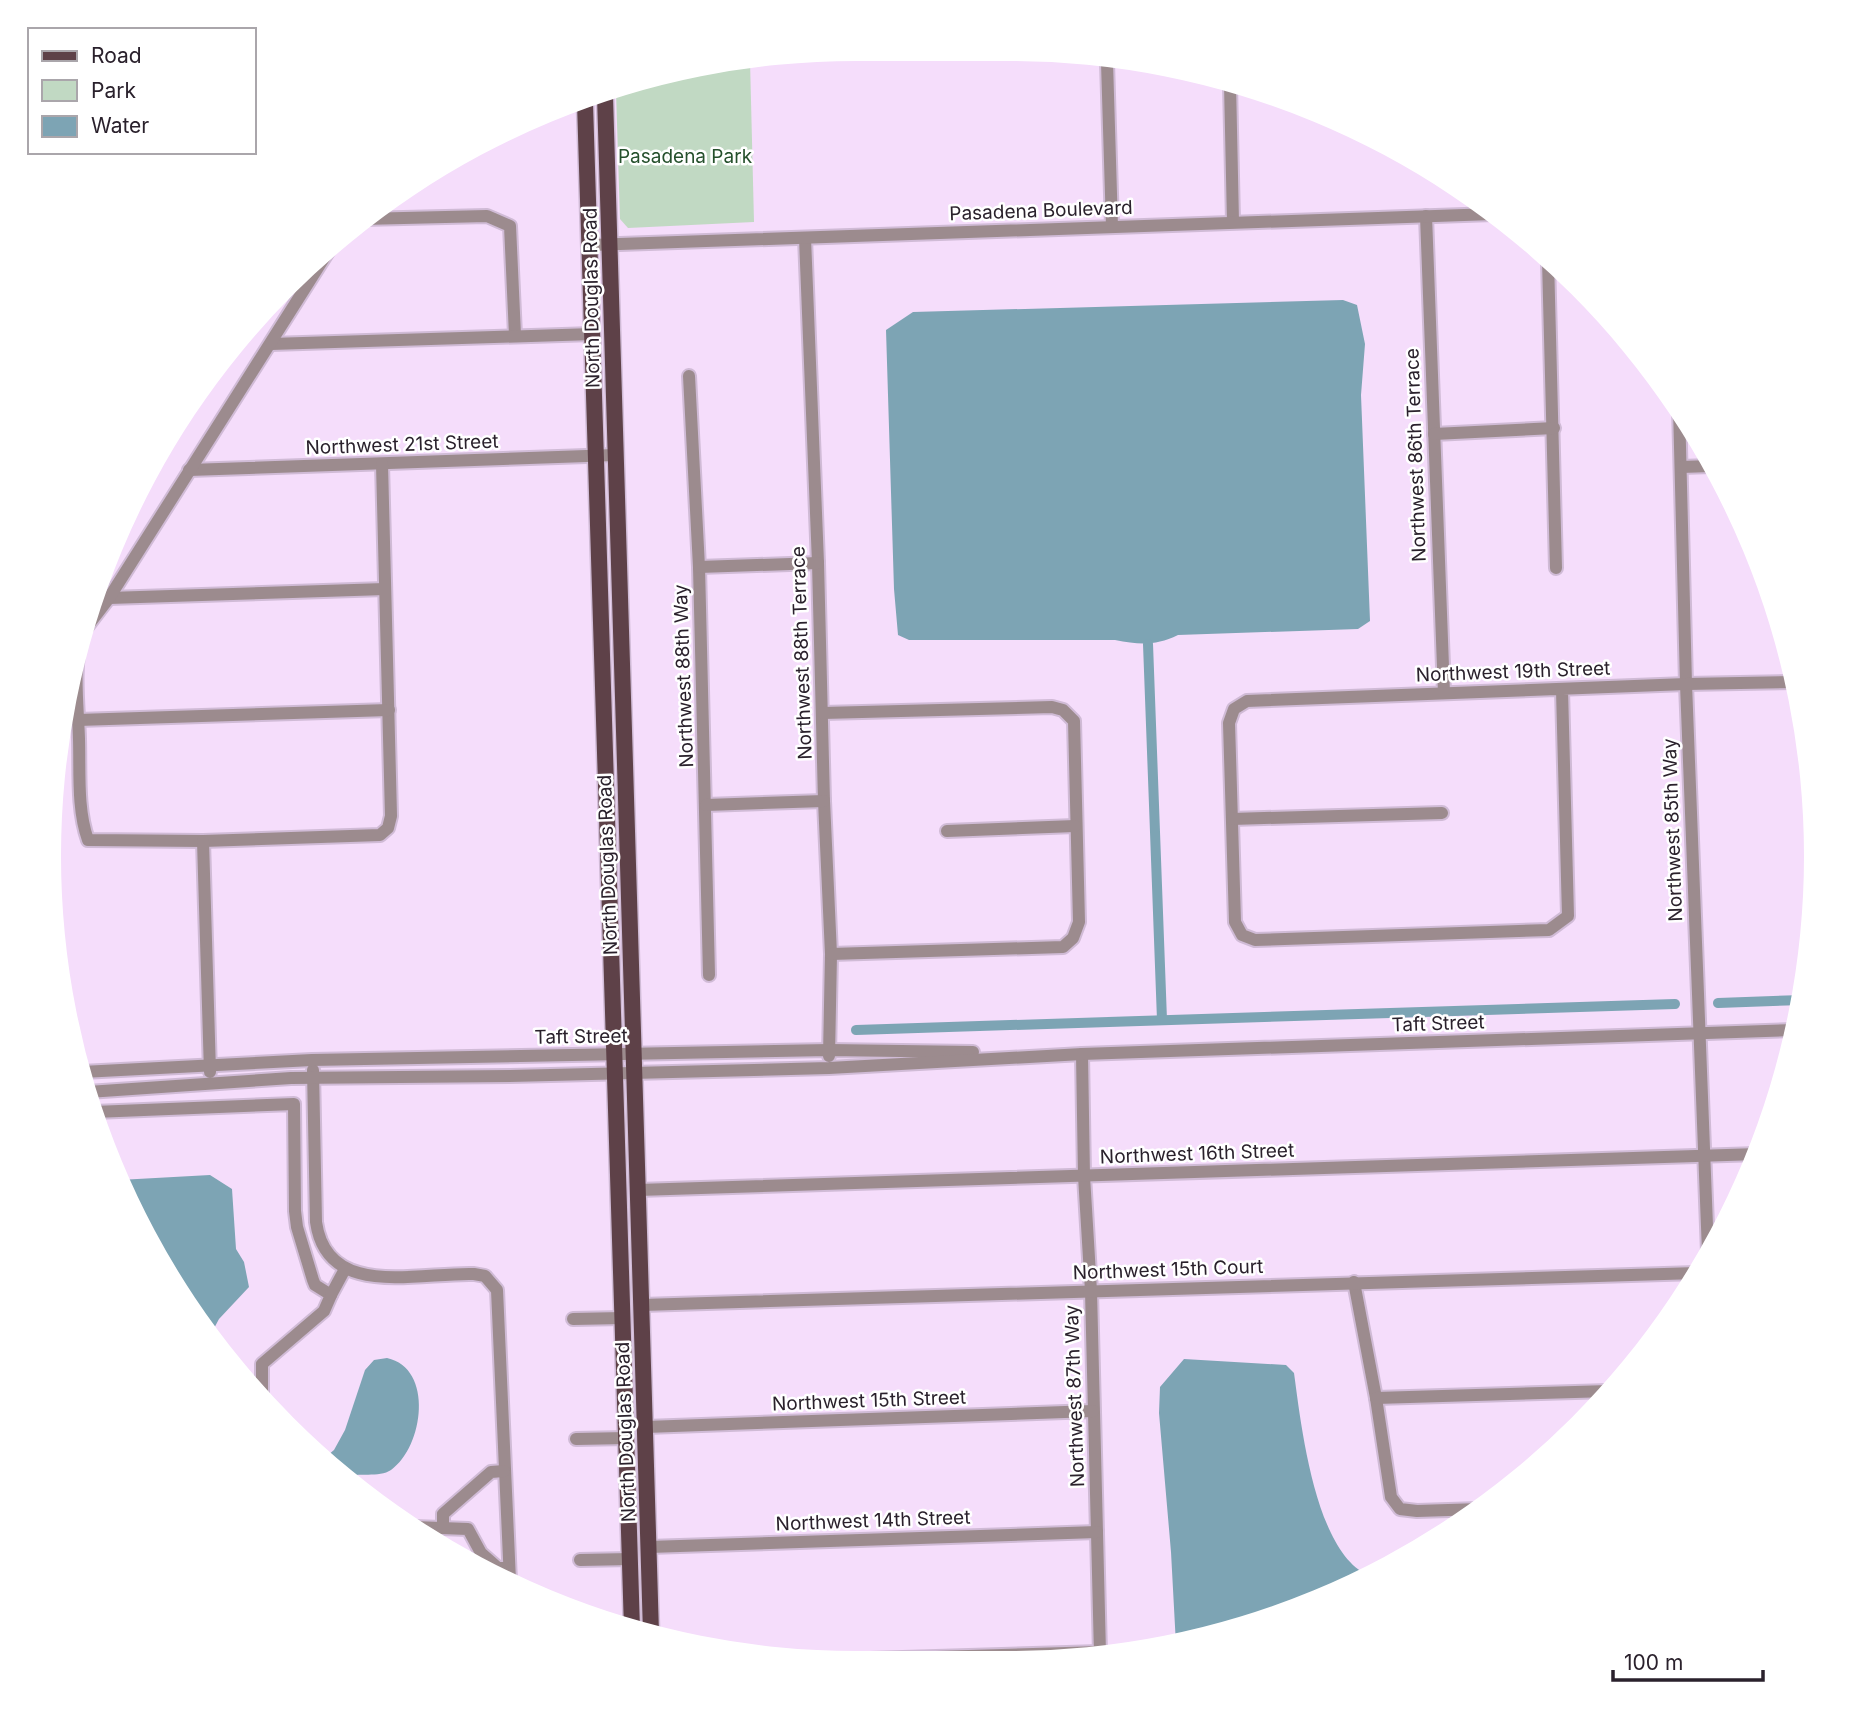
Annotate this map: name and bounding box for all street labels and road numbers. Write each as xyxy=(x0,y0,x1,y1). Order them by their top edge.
street label: Pasadena Boulevard xyxy=(949,196,1133,225)
street label: North Douglas Road xyxy=(578,208,605,388)
street label: Northwest 86th Terrace xyxy=(1400,348,1431,562)
street label: Northwest 21st Street xyxy=(305,430,499,459)
street label: Northwest 88th Terrace xyxy=(786,546,817,760)
street label: Northwest 88th Way xyxy=(669,584,698,768)
street label: Northwest 19th Street xyxy=(1415,657,1611,686)
street label: Northwest 85th Way xyxy=(1658,738,1687,922)
street label: North Douglas Road xyxy=(593,774,622,956)
street label: Taft Street xyxy=(1391,1010,1485,1037)
street label: Taft Street xyxy=(534,1024,628,1049)
street label: Northwest 16th Street xyxy=(1099,1139,1295,1168)
street label: Northwest 15th Court xyxy=(1072,1255,1264,1284)
street label: Northwest 87th Way xyxy=(1060,1304,1089,1488)
street label: North Douglas Road xyxy=(611,1341,640,1523)
street label: Northwest 15th Street xyxy=(772,1386,966,1415)
street label: Northwest 14th Street xyxy=(775,1506,971,1535)

